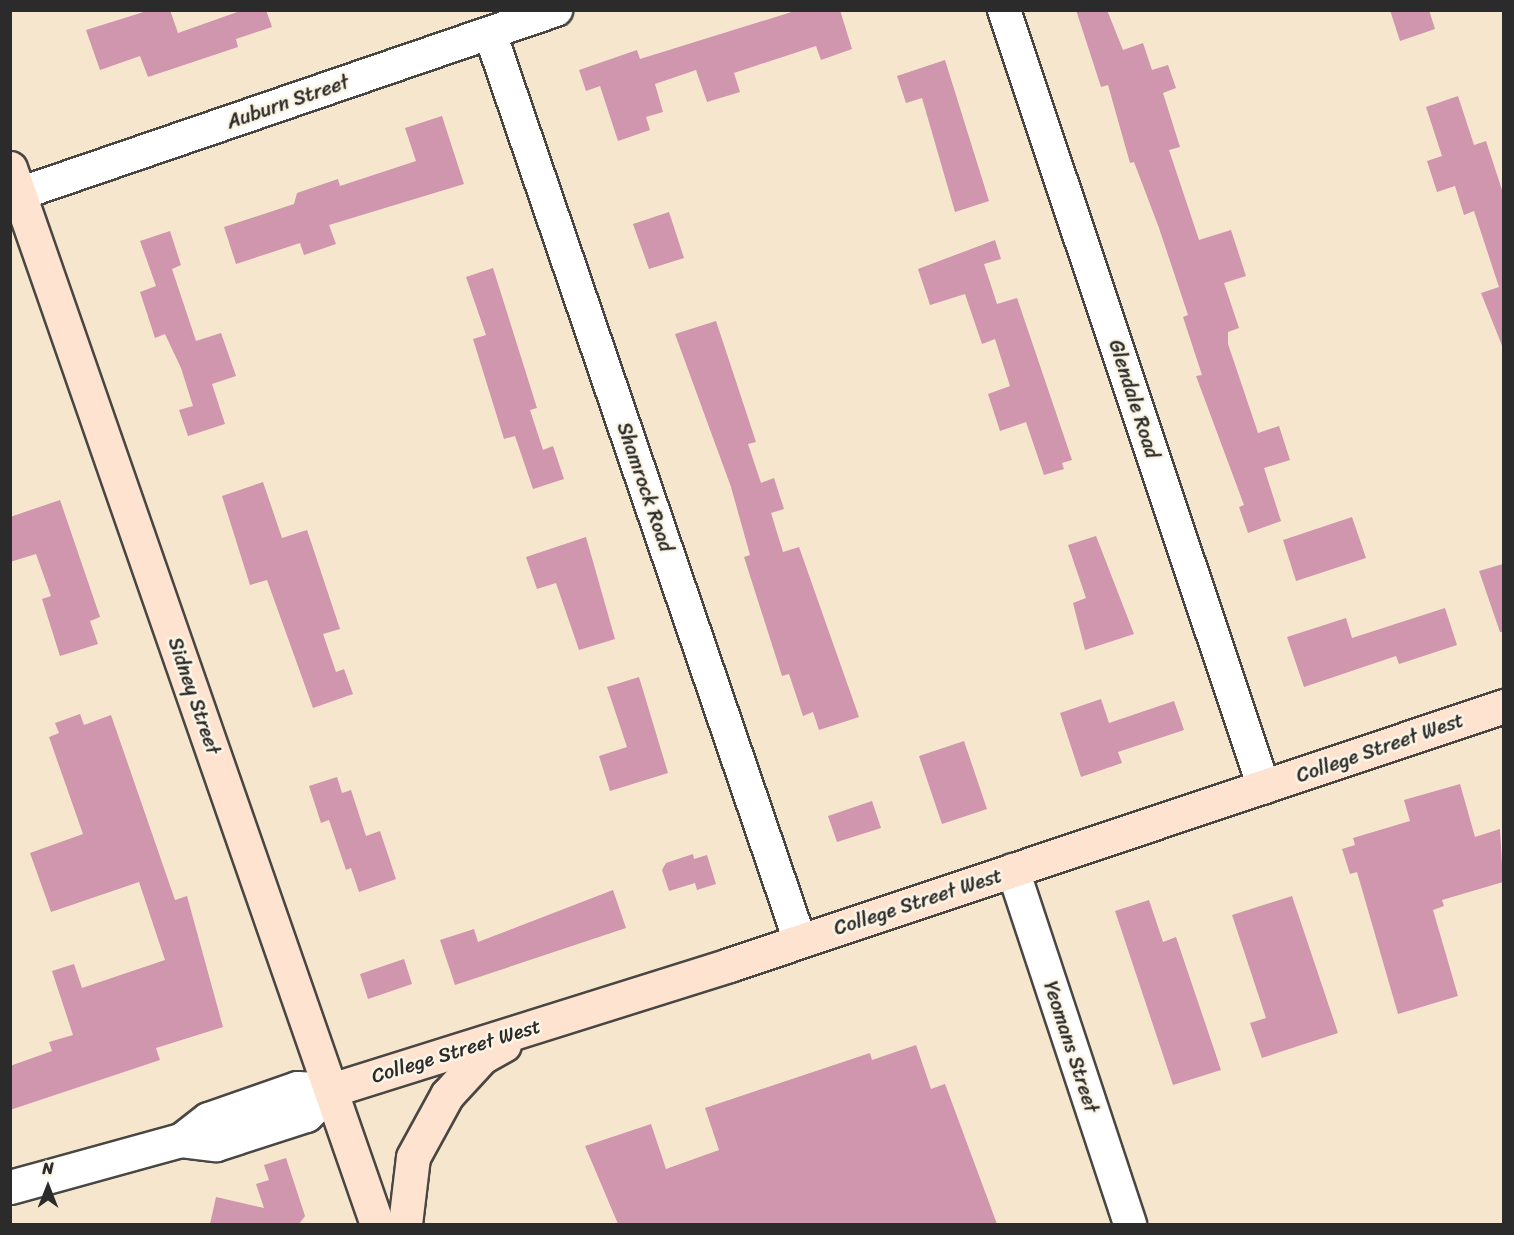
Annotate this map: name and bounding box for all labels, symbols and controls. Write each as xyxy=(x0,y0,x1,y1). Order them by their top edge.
street label: Auburn Street xyxy=(224,70,352,134)
street label: Glendale Road xyxy=(1104,337,1164,461)
street label: Shamrock Road xyxy=(612,419,678,555)
street label: Sidney Street xyxy=(163,634,225,758)
street label: College Street West xyxy=(1293,708,1467,788)
street label: College Street West xyxy=(830,863,1006,941)
street label: Yeomans Street xyxy=(1038,978,1104,1116)
street label: College Street West xyxy=(368,1014,544,1088)
text: N xyxy=(42,1154,54,1183)
north arrow xyxy=(18,1157,78,1217)

